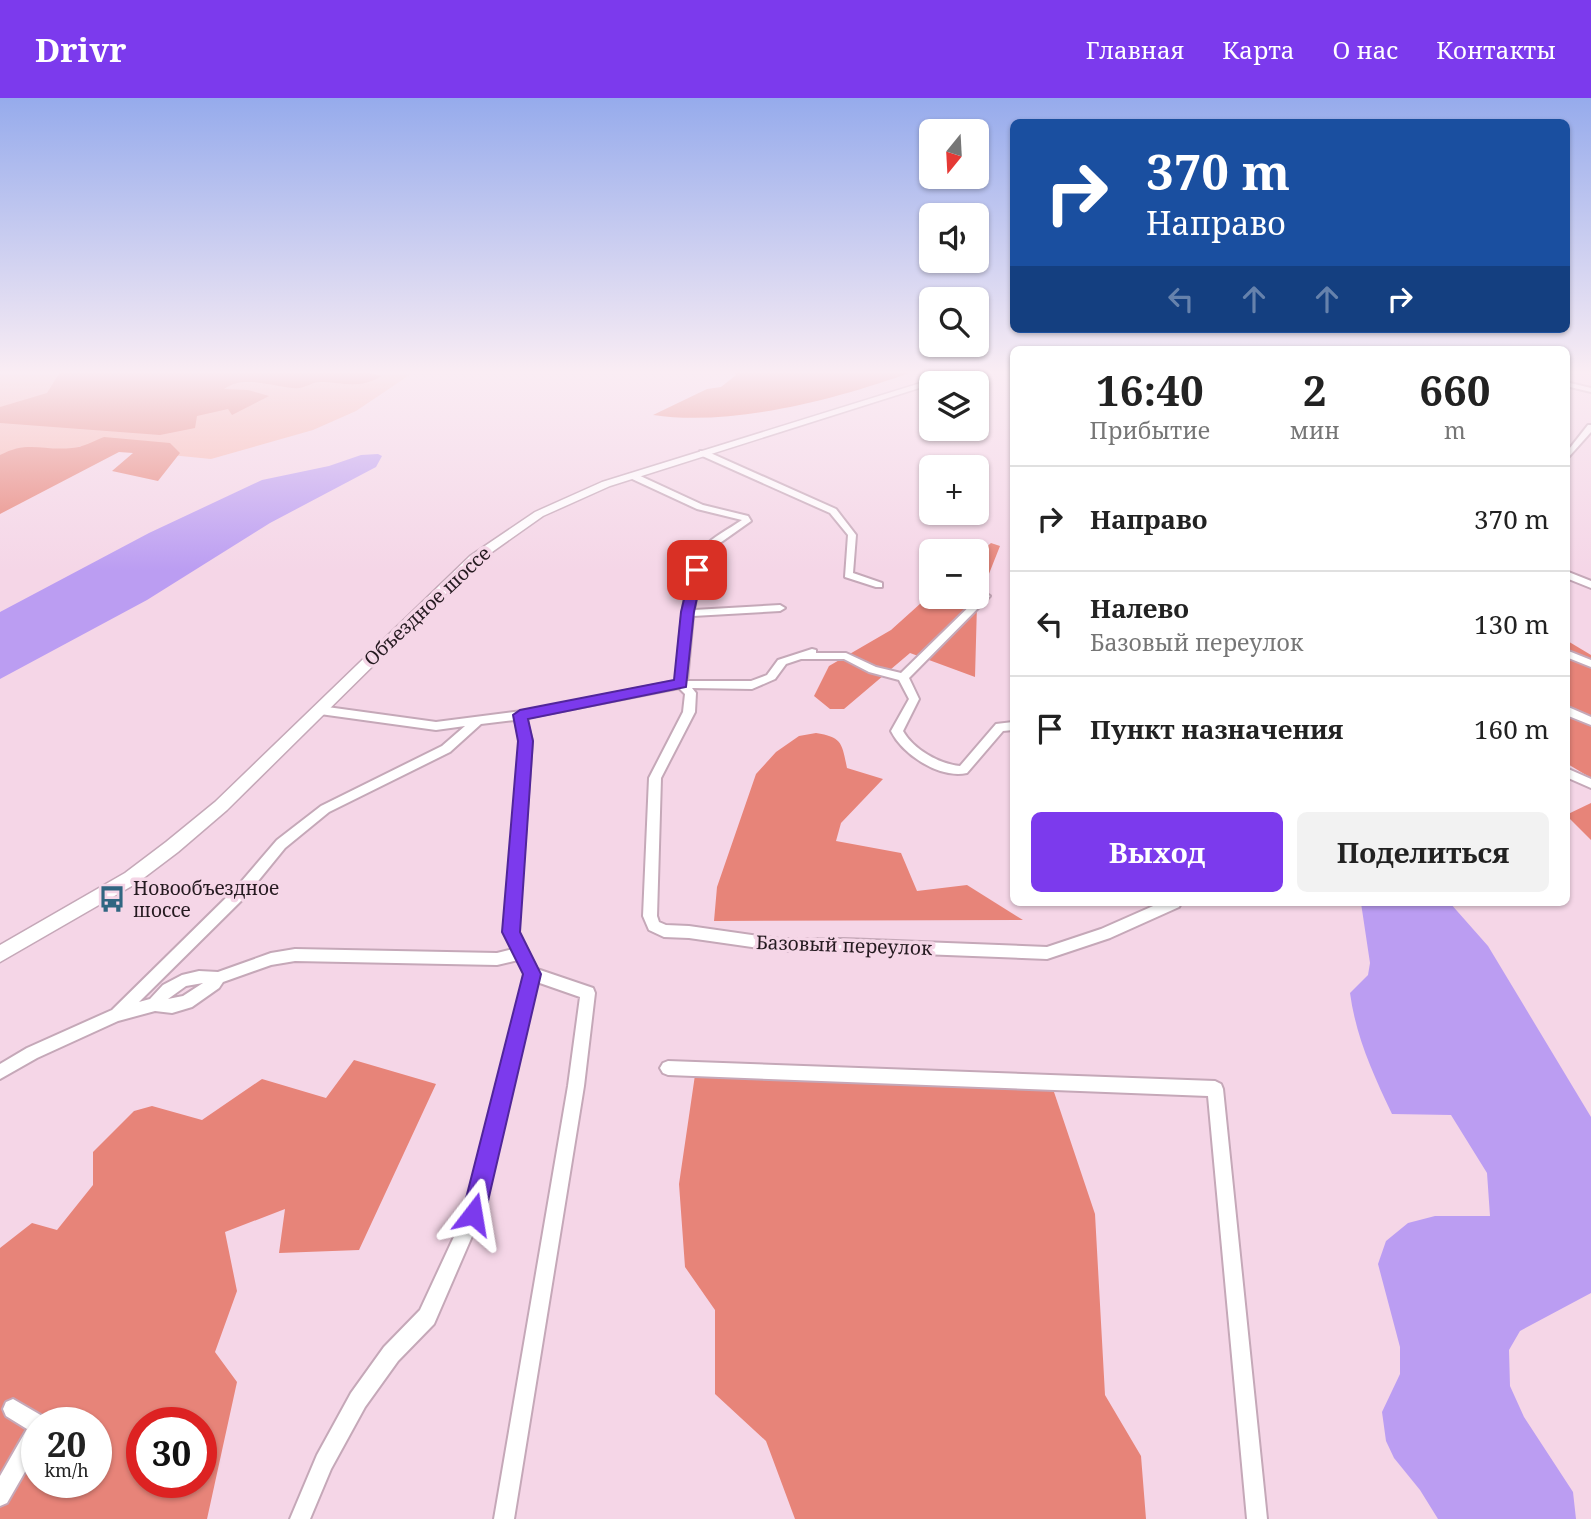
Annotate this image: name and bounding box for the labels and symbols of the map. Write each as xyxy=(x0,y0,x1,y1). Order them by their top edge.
north arrow xyxy=(919,119,989,189)
street label: Объездное шоссе xyxy=(358,540,496,672)
pin xyxy=(667,540,727,600)
place label: Новообъездное шоссе xyxy=(133,875,279,923)
bus stop icon: Новообъездное шоссе xyxy=(97,884,127,914)
street label: Базовый переулок xyxy=(755,929,933,961)
position arrow xyxy=(436,1177,510,1251)
speed limit sign: 30 xyxy=(126,1407,217,1498)

